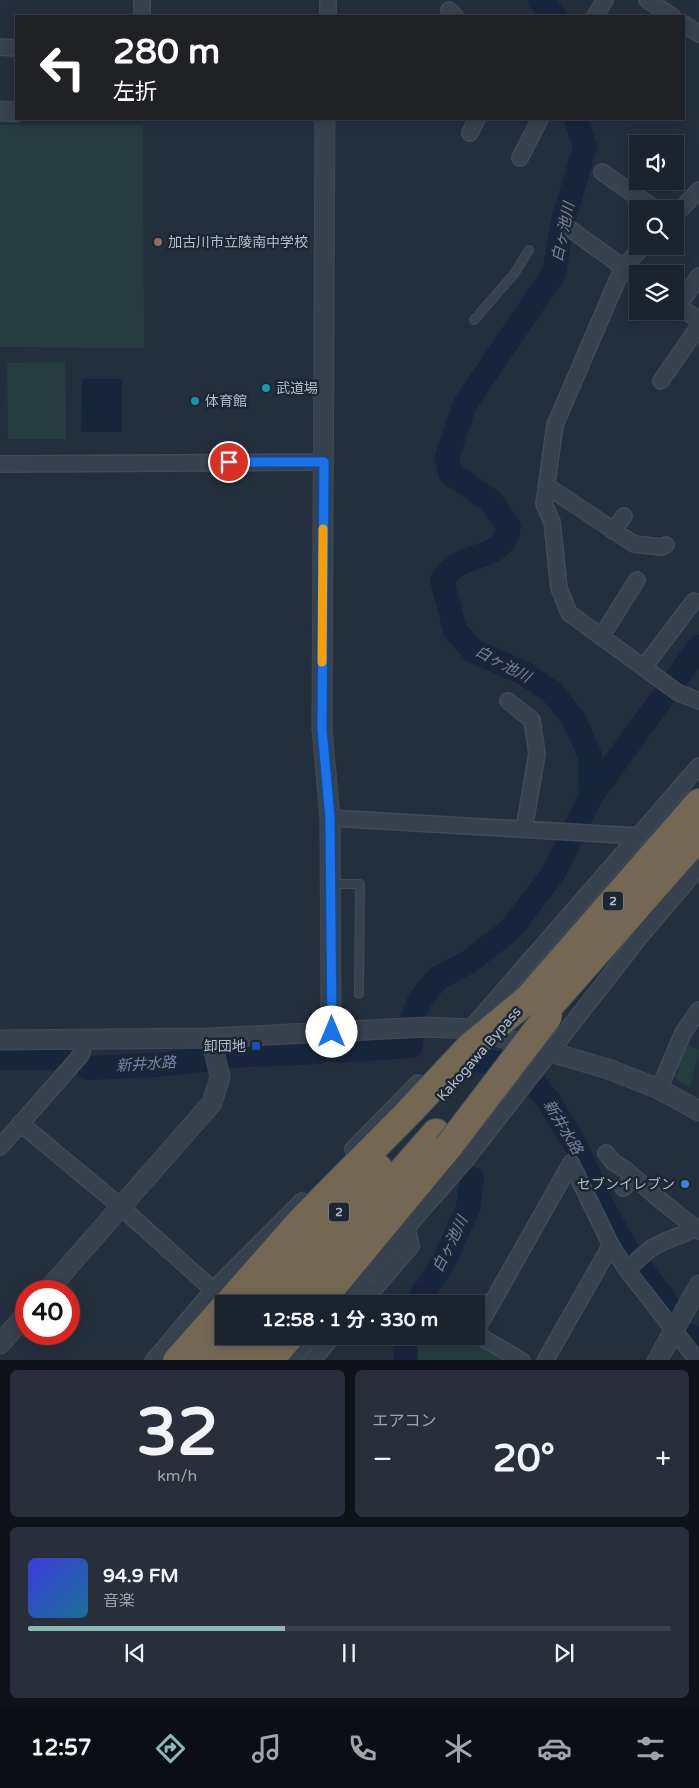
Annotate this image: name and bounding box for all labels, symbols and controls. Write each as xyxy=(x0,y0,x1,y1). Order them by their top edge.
text: 280 m xyxy=(113,31,220,73)
icon: left xyxy=(30,35,95,100)
text: 左折 xyxy=(113,79,157,105)
map controls xyxy=(629,135,684,320)
button: sound xyxy=(629,135,684,190)
water label: 白ヶ池川 xyxy=(548,199,578,263)
button: search xyxy=(629,200,684,255)
place label: 加古川市立陵南中学校 xyxy=(168,234,308,251)
marker: 加古川市立陵南中学校 xyxy=(152,236,164,248)
button: layers xyxy=(629,265,684,320)
place label: 武道場 xyxy=(276,380,318,397)
marker: 武道場 xyxy=(260,382,272,394)
place label: 体育館 xyxy=(205,393,247,410)
marker: 体育館 xyxy=(189,395,201,407)
pin xyxy=(208,441,250,483)
icon: arrive xyxy=(215,448,243,476)
water label: 白ヶ池川 xyxy=(472,642,535,687)
road number: 2 xyxy=(603,891,623,910)
street label: Kakogawa Bypass xyxy=(433,1003,525,1105)
position arrow xyxy=(305,1005,357,1057)
place label: 卸団地 xyxy=(204,1038,246,1055)
marker: 卸団地 xyxy=(250,1040,262,1052)
water label: 新井水路 xyxy=(115,1053,179,1075)
water label: 新井水路 xyxy=(540,1097,587,1159)
place label: セブンイレブン xyxy=(577,1176,675,1193)
marker: セブンイレブン xyxy=(679,1178,691,1190)
road number: 2 xyxy=(329,1202,349,1222)
water label: 白ヶ池川 xyxy=(429,1211,472,1275)
speed limit sign: 40 xyxy=(15,1280,80,1345)
text: 12:58 · 1 分 · 330 m xyxy=(262,1309,438,1331)
text: 32 xyxy=(136,1394,218,1473)
text: エアコン xyxy=(373,1411,437,1431)
text: 20° xyxy=(493,1436,555,1482)
text: − xyxy=(373,1442,392,1476)
text: + xyxy=(655,1442,671,1476)
text: km/h xyxy=(157,1466,197,1486)
text: 94.9 FM xyxy=(103,1565,179,1587)
text: 音楽 xyxy=(103,1591,135,1611)
icon: previous xyxy=(121,1639,149,1667)
icon: pause xyxy=(335,1639,363,1667)
icon: next xyxy=(550,1639,578,1667)
icon: directions xyxy=(153,1731,188,1766)
icon: music xyxy=(249,1731,284,1766)
icon: phone xyxy=(345,1731,380,1766)
icon: climate xyxy=(441,1731,476,1766)
icon: car xyxy=(537,1731,572,1766)
icon: filters xyxy=(633,1731,668,1766)
text: 12:57 xyxy=(31,1735,92,1761)

